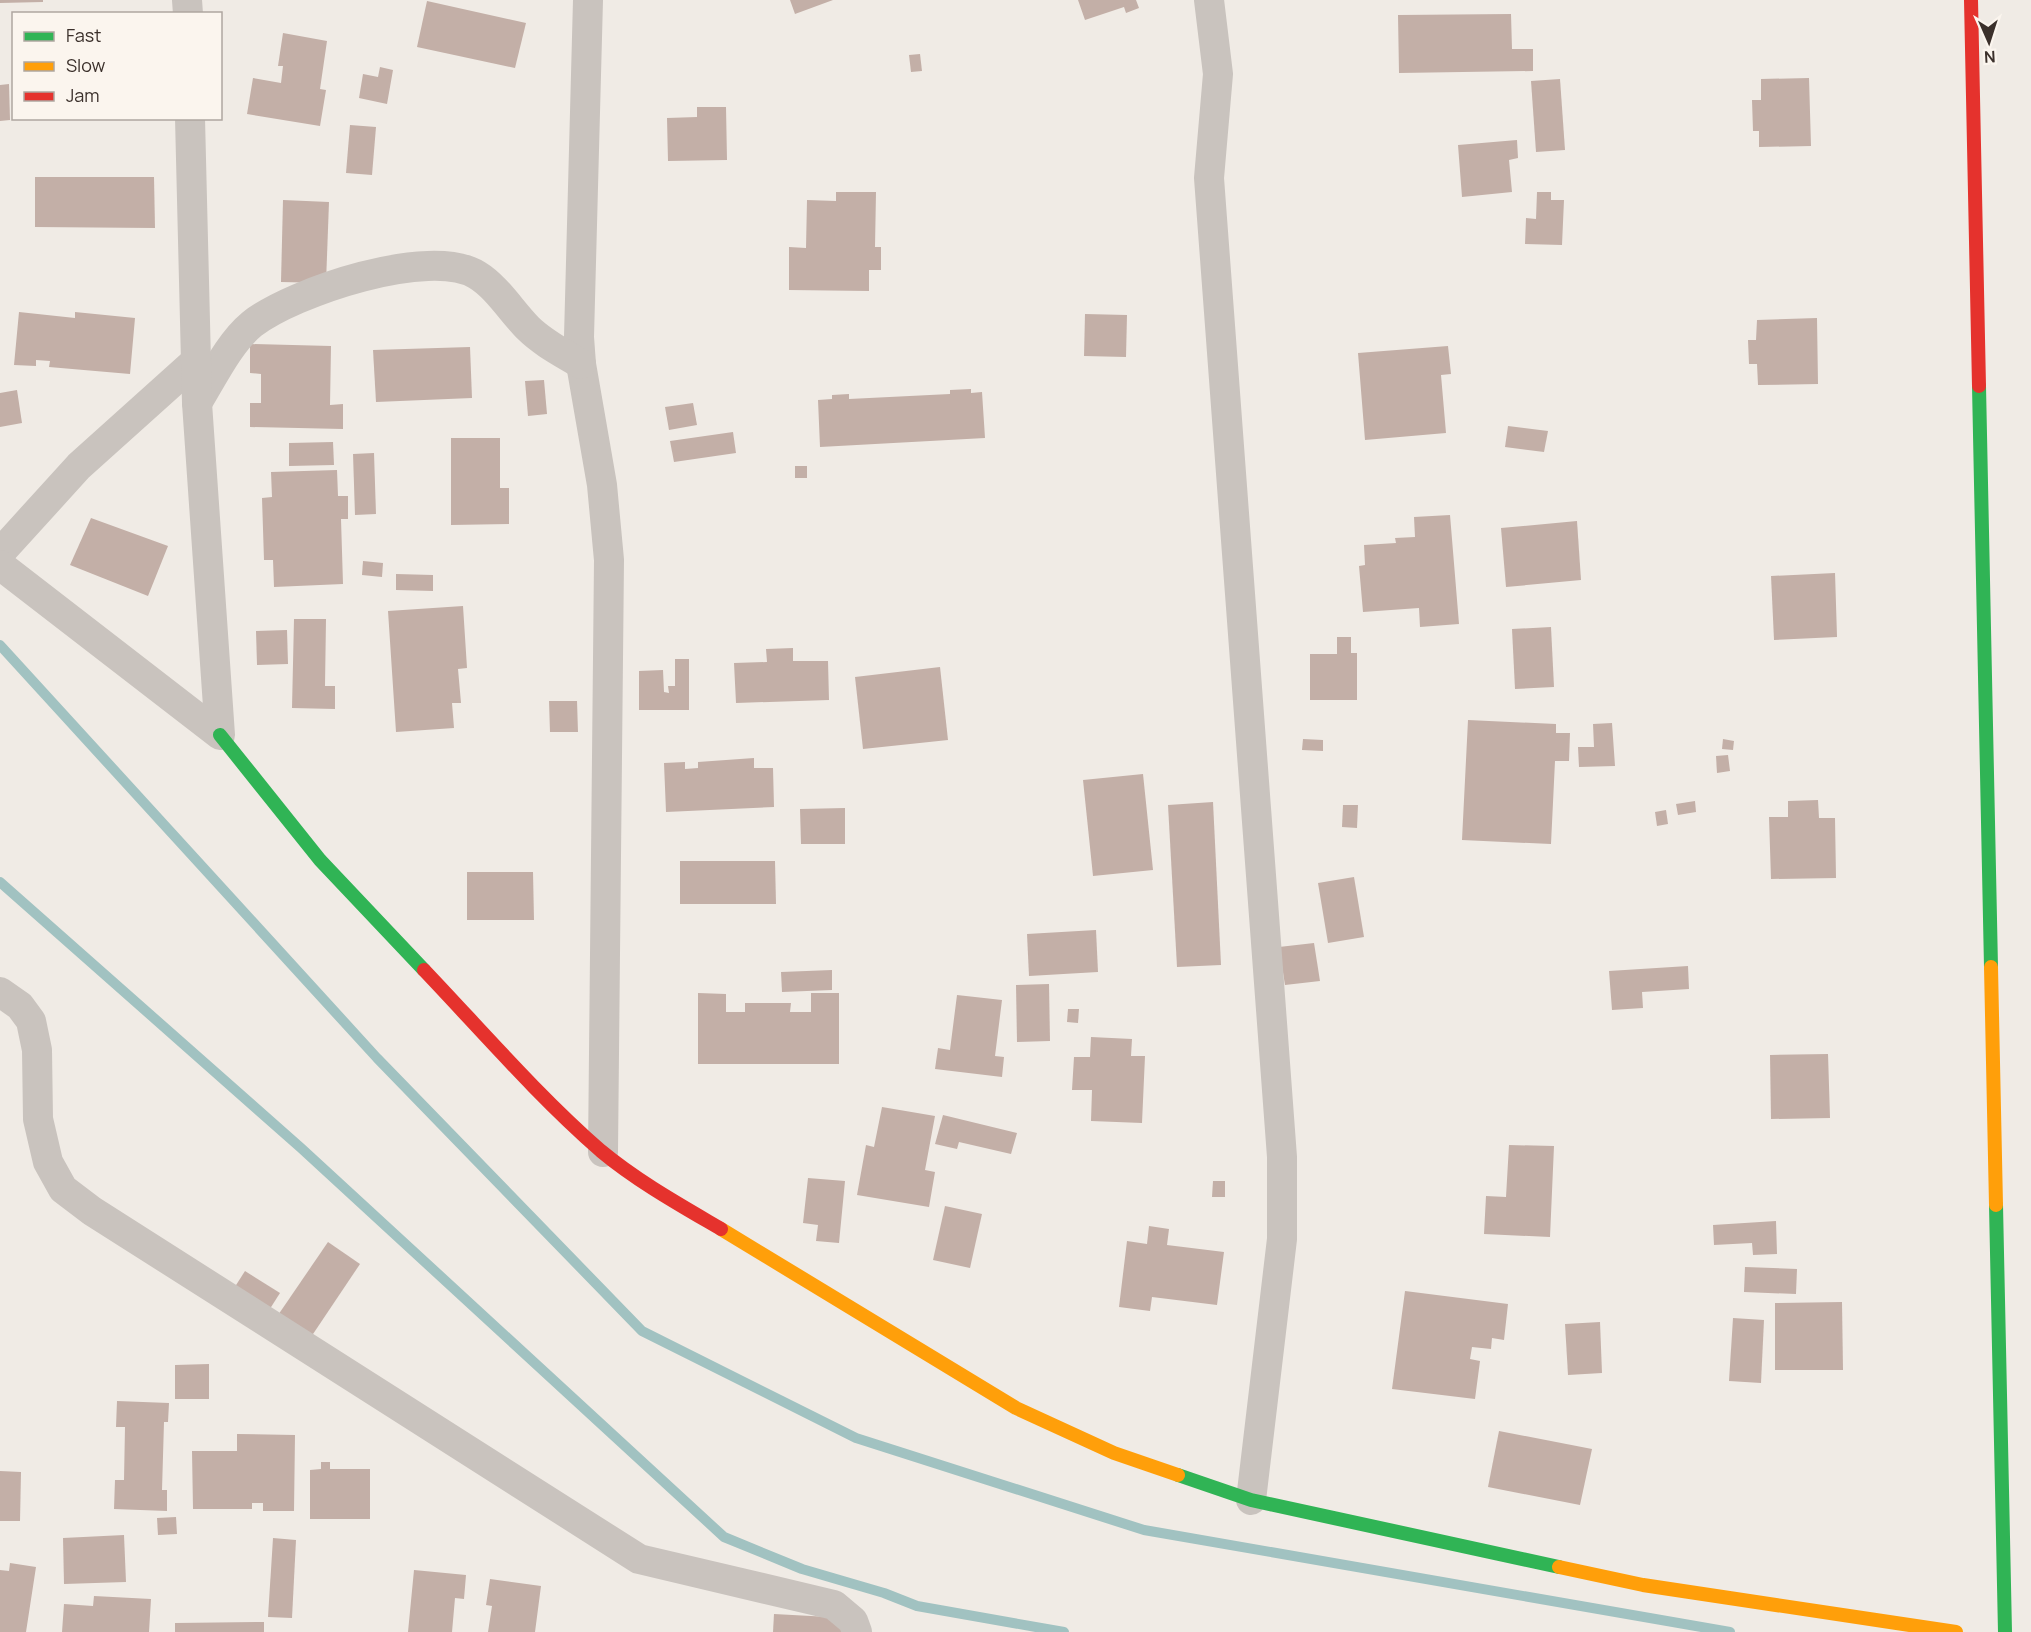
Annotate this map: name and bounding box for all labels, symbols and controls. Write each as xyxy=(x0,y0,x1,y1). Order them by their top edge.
legend xyxy=(12,12,222,120)
north arrow xyxy=(1959,12,2019,72)
text: Fast xyxy=(66,23,101,47)
text: N xyxy=(1983,46,1996,68)
text: Slow xyxy=(66,53,106,77)
text: Jam xyxy=(66,83,100,107)

